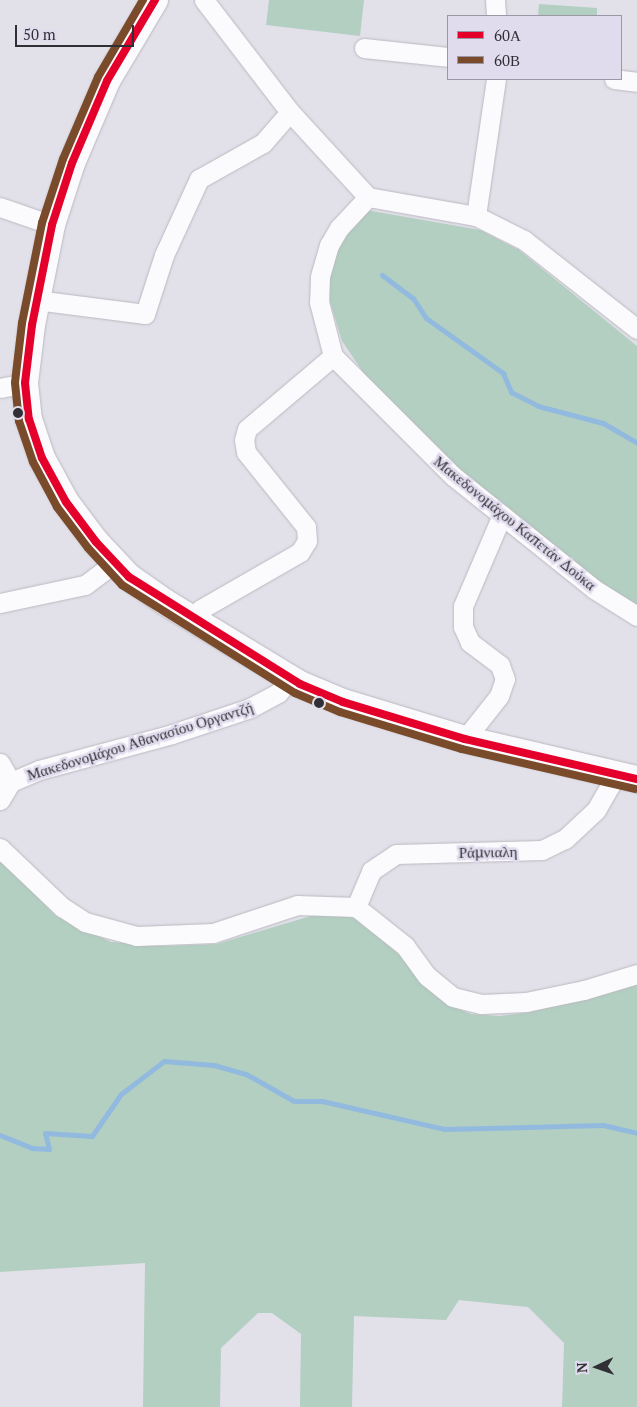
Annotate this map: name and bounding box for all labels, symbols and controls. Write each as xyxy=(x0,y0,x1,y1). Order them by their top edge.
scale bar xyxy=(18,15,136,47)
legend xyxy=(447,15,622,80)
text: 50 m xyxy=(23,24,56,44)
text: 60Α xyxy=(494,25,521,45)
text: 60Β xyxy=(494,50,520,70)
unlabelled marker xyxy=(13,408,23,418)
street label: Μακεδονομάχου Καπετάν Δούκα xyxy=(430,452,600,594)
street label: Μακεδονομάχου Αθανασίου Οργαντζή xyxy=(25,698,255,784)
unlabelled marker xyxy=(314,698,324,708)
street label: Ράμνιαλη xyxy=(459,842,517,862)
north arrow xyxy=(572,1342,622,1392)
text: N xyxy=(572,1362,591,1374)

